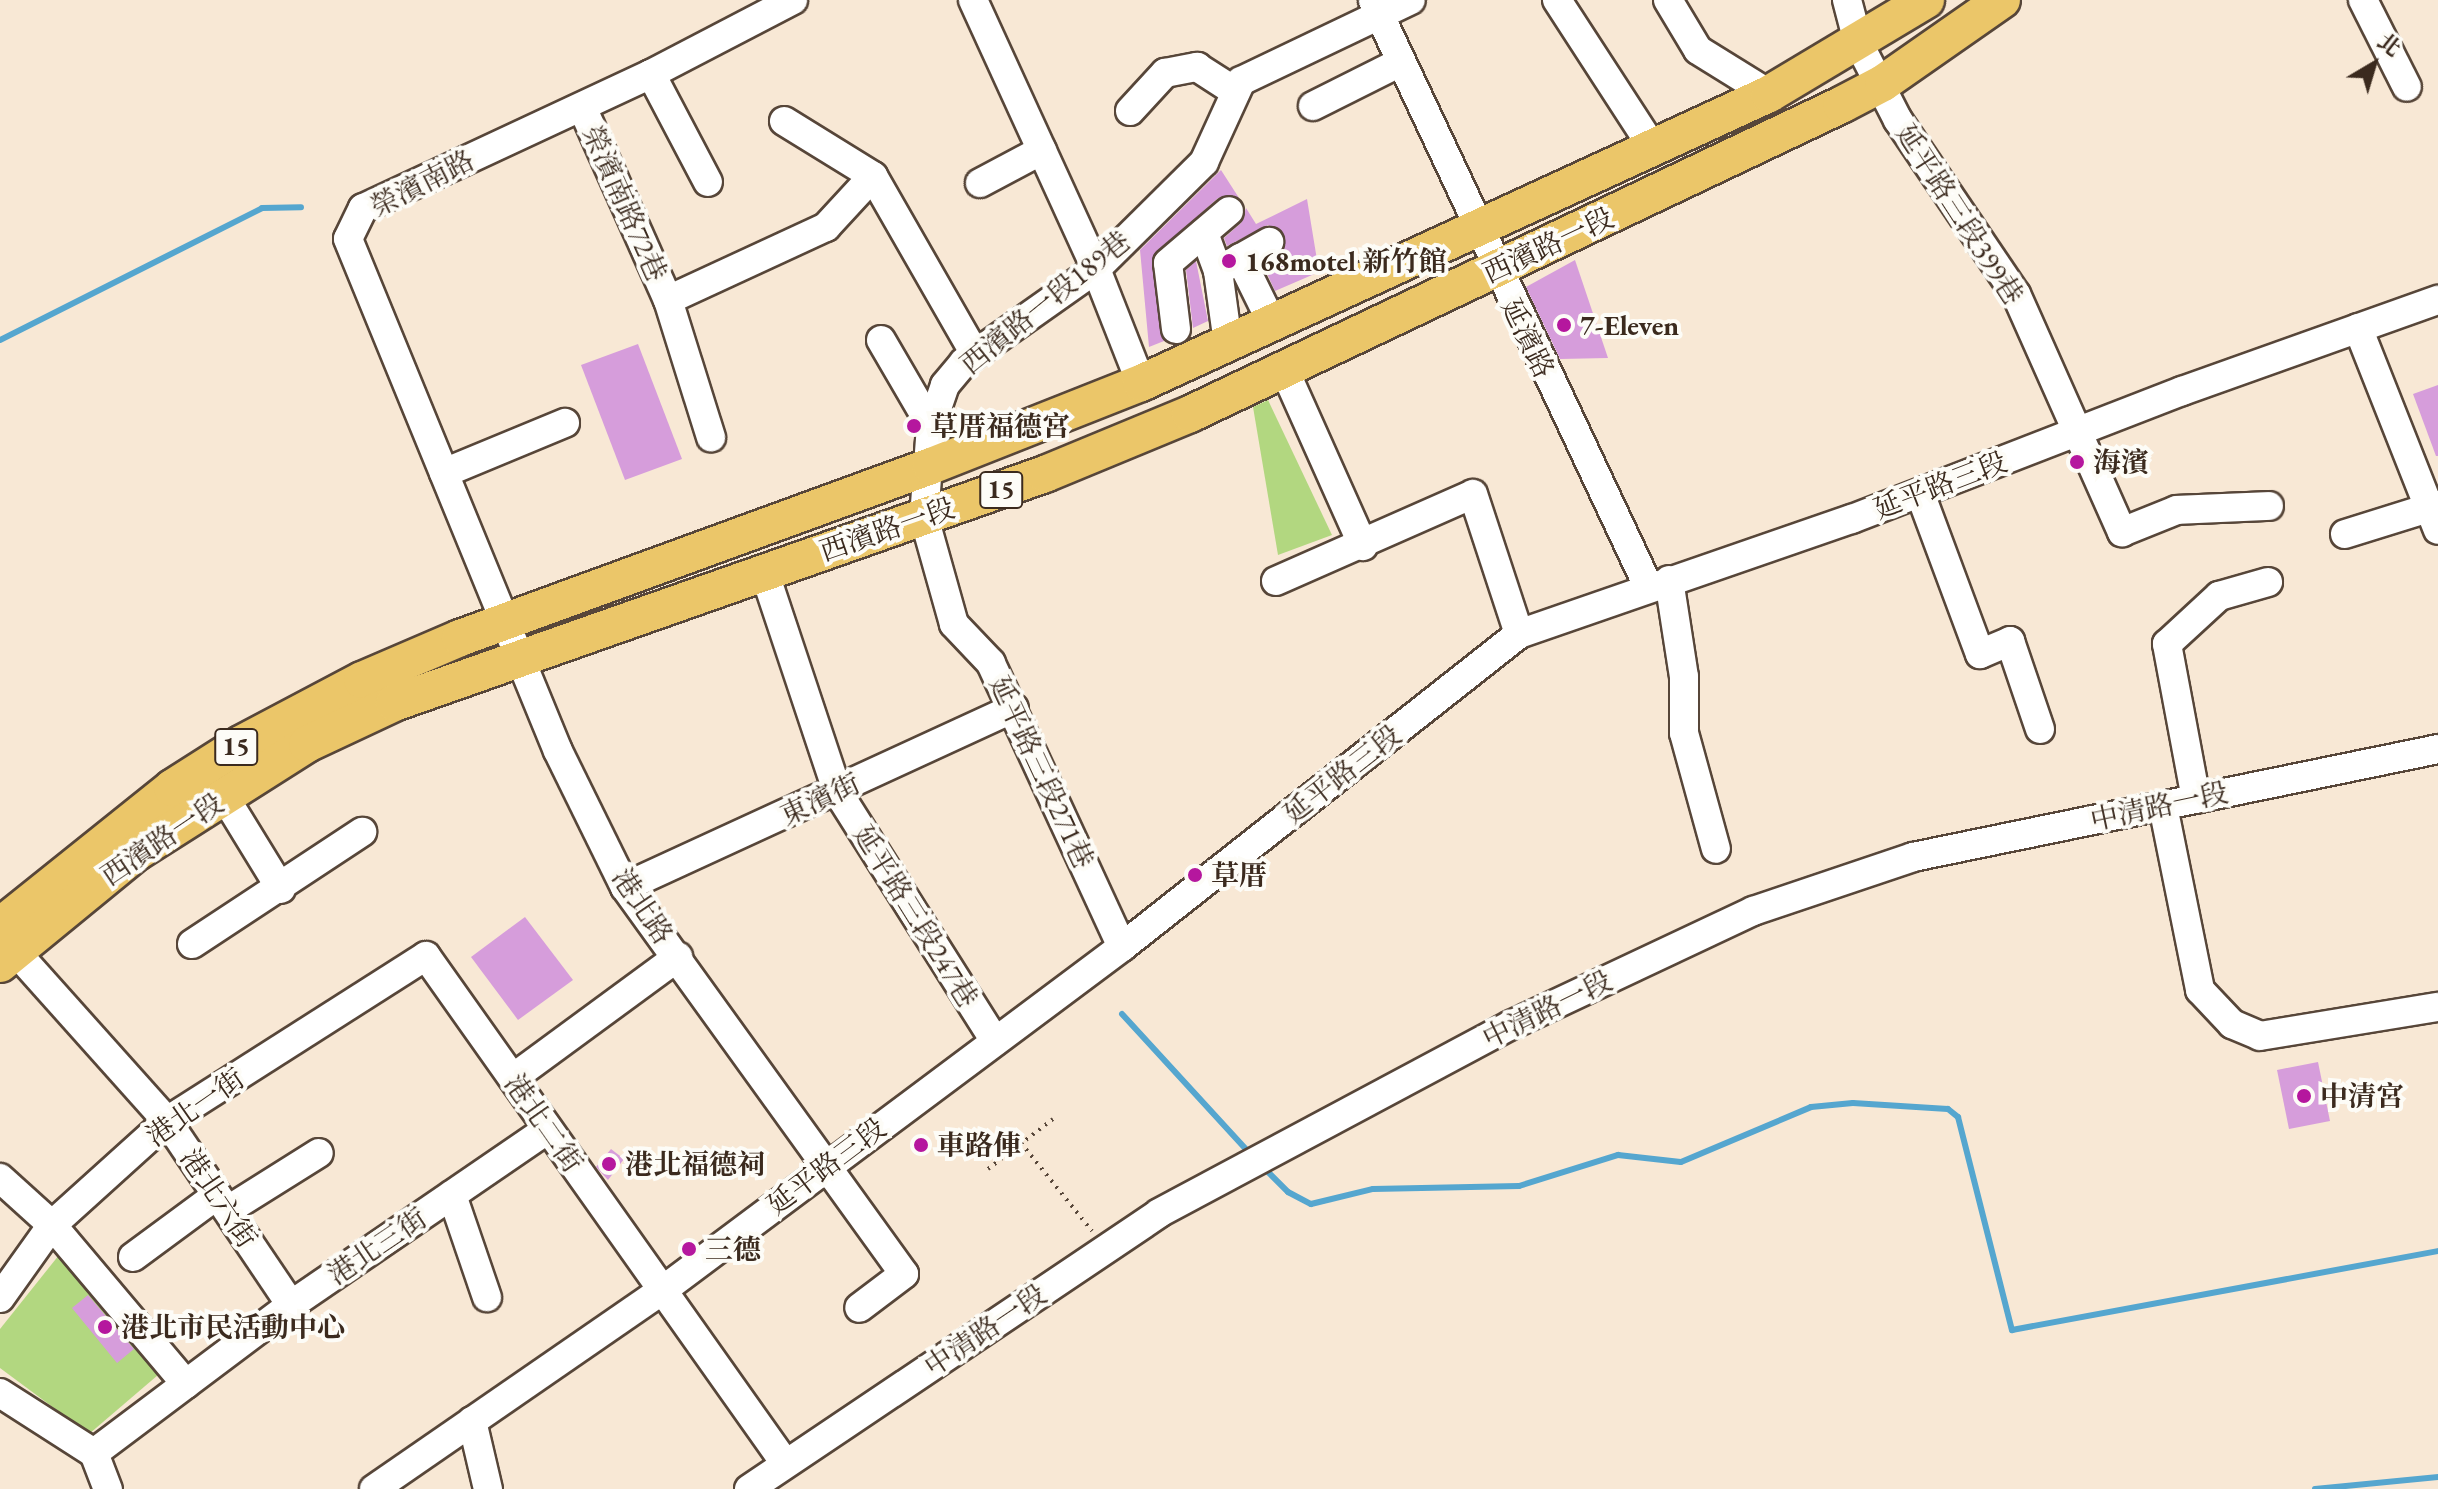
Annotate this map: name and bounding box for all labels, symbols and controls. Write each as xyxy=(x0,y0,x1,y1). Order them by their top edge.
north arrow xyxy=(2334,24,2414,104)
text: 北 xyxy=(2371,26,2407,63)
street label: 延平路三段399巷 xyxy=(1889,117,2031,311)
street label: 榮濱南路72巷 xyxy=(576,120,674,286)
street label: 榮濱南路 xyxy=(364,143,480,223)
street label: 西濱路一段 xyxy=(1477,200,1619,290)
street label: 西濱路一段189巷 xyxy=(953,223,1137,381)
place label: 168motel 新竹館 xyxy=(1245,244,1447,278)
marker: 168motel 新竹館 xyxy=(1220,252,1238,270)
street label: 延濱路 xyxy=(1494,293,1562,383)
place label: 7-Eleven xyxy=(1580,308,1679,342)
marker: 7-Eleven xyxy=(1555,316,1573,334)
place label: 草厝福德宮 xyxy=(930,409,1070,443)
marker: 草厝福德宮 xyxy=(905,417,923,435)
street label: 延平路三段 xyxy=(1869,444,2011,526)
place label: 海濱 xyxy=(2093,445,2149,479)
marker: 海濱 xyxy=(2068,453,2086,471)
road number: 15 xyxy=(979,468,1023,512)
street label: 西濱路一段 xyxy=(815,490,959,568)
street label: 延平路三段271巷 xyxy=(983,670,1101,874)
street label: 延平路三段 xyxy=(1276,718,1408,830)
road number: 15 xyxy=(214,725,258,769)
street label: 東濱街 xyxy=(775,766,865,832)
street label: 中清路一段 xyxy=(2087,775,2231,837)
street label: 西濱路一段 xyxy=(95,786,229,892)
street label: 延平路三段247巷 xyxy=(847,819,985,1013)
place label: 草厝 xyxy=(1211,858,1267,892)
street label: 港北路 xyxy=(606,862,680,950)
marker: 草厝 xyxy=(1186,866,1204,884)
street label: 中清路一段 xyxy=(1477,963,1617,1055)
street label: 港北一街 xyxy=(139,1061,251,1153)
street label: 港北二街 xyxy=(498,1067,590,1179)
place label: 中清宮 xyxy=(2320,1079,2404,1113)
marker: 中清宮 xyxy=(2295,1087,2313,1105)
street label: 延平路三段 xyxy=(760,1110,892,1222)
place label: 車路俥 xyxy=(937,1128,1021,1162)
marker: 車路俥 xyxy=(912,1136,930,1154)
street label: 港北六街 xyxy=(174,1142,264,1254)
place label: 港北福德祠 xyxy=(625,1147,765,1181)
marker: 港北福德祠 xyxy=(600,1155,618,1173)
street label: 港北三街 xyxy=(321,1201,433,1291)
place label: 三德 xyxy=(705,1232,761,1266)
marker: 三德 xyxy=(680,1240,698,1258)
street label: 中清路一段 xyxy=(918,1277,1052,1383)
place label: 港北市民活動中心 xyxy=(121,1310,345,1344)
marker: 港北市民活動中心 xyxy=(96,1318,114,1336)

